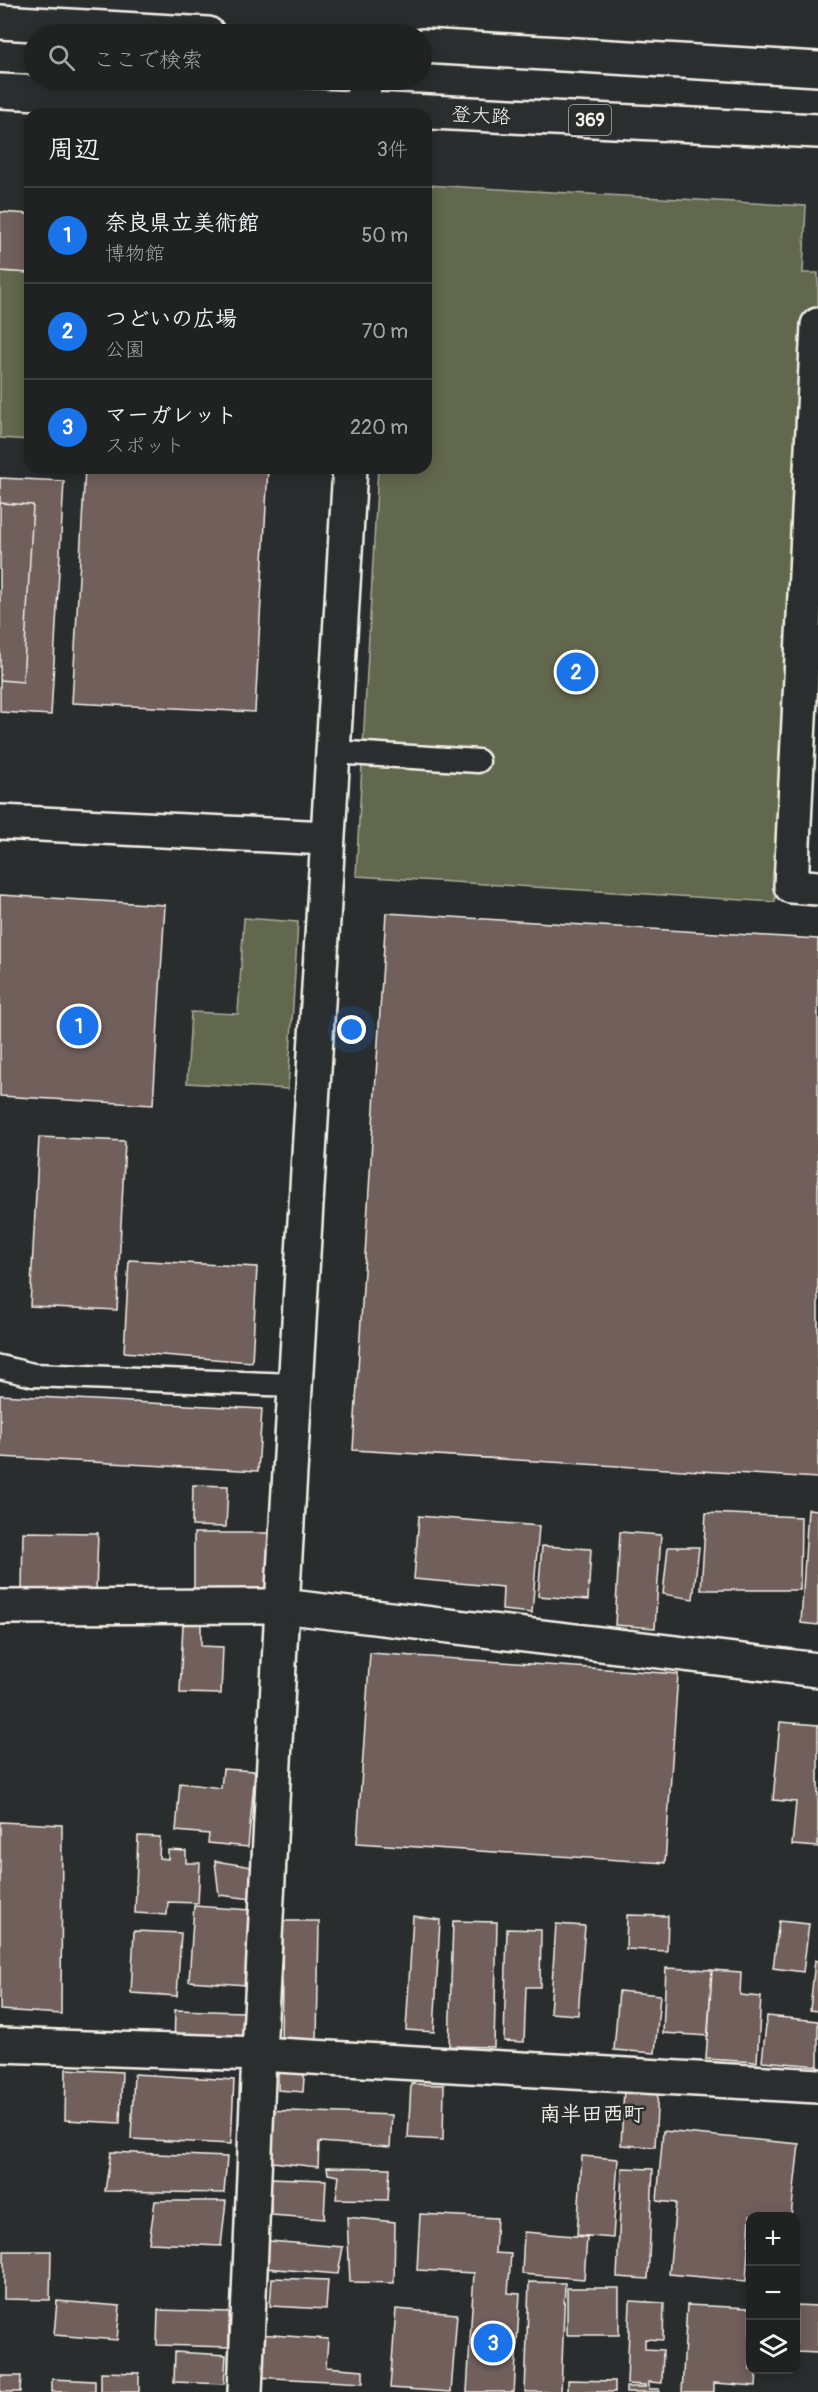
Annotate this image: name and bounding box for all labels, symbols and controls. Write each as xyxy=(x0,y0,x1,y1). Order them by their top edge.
search box xyxy=(24,24,432,90)
icon: search xyxy=(45,41,78,74)
text: ここで検索 xyxy=(93,46,203,74)
street label: 登大路 xyxy=(450,101,512,130)
road number: 369 xyxy=(569,105,611,135)
text: 周辺 xyxy=(48,134,100,166)
text: 3件 xyxy=(377,137,408,162)
text: 奈良県立美術館 xyxy=(105,209,259,237)
text: 1 xyxy=(64,223,71,248)
text: 50 m xyxy=(361,223,408,248)
text: 博物館 xyxy=(105,241,165,266)
text: つどいの広場 xyxy=(105,305,237,333)
text: 2 xyxy=(62,319,73,344)
text: 70 m xyxy=(362,319,408,344)
text: 公園 xyxy=(105,337,145,362)
text: マーガレット xyxy=(105,401,237,429)
text: 3 xyxy=(62,415,73,440)
text: 220 m xyxy=(350,415,408,440)
text: スポット xyxy=(105,433,185,458)
pin: 2 xyxy=(556,650,596,694)
pin: 1 xyxy=(60,1004,98,1048)
your location xyxy=(337,1015,366,1044)
district label: 南半田西町 xyxy=(540,2101,645,2128)
map controls xyxy=(746,2212,800,2374)
button: + xyxy=(746,2212,800,2266)
button: − xyxy=(746,2266,800,2320)
pin: 3 xyxy=(474,2320,512,2366)
button: layers xyxy=(746,2320,800,2374)

